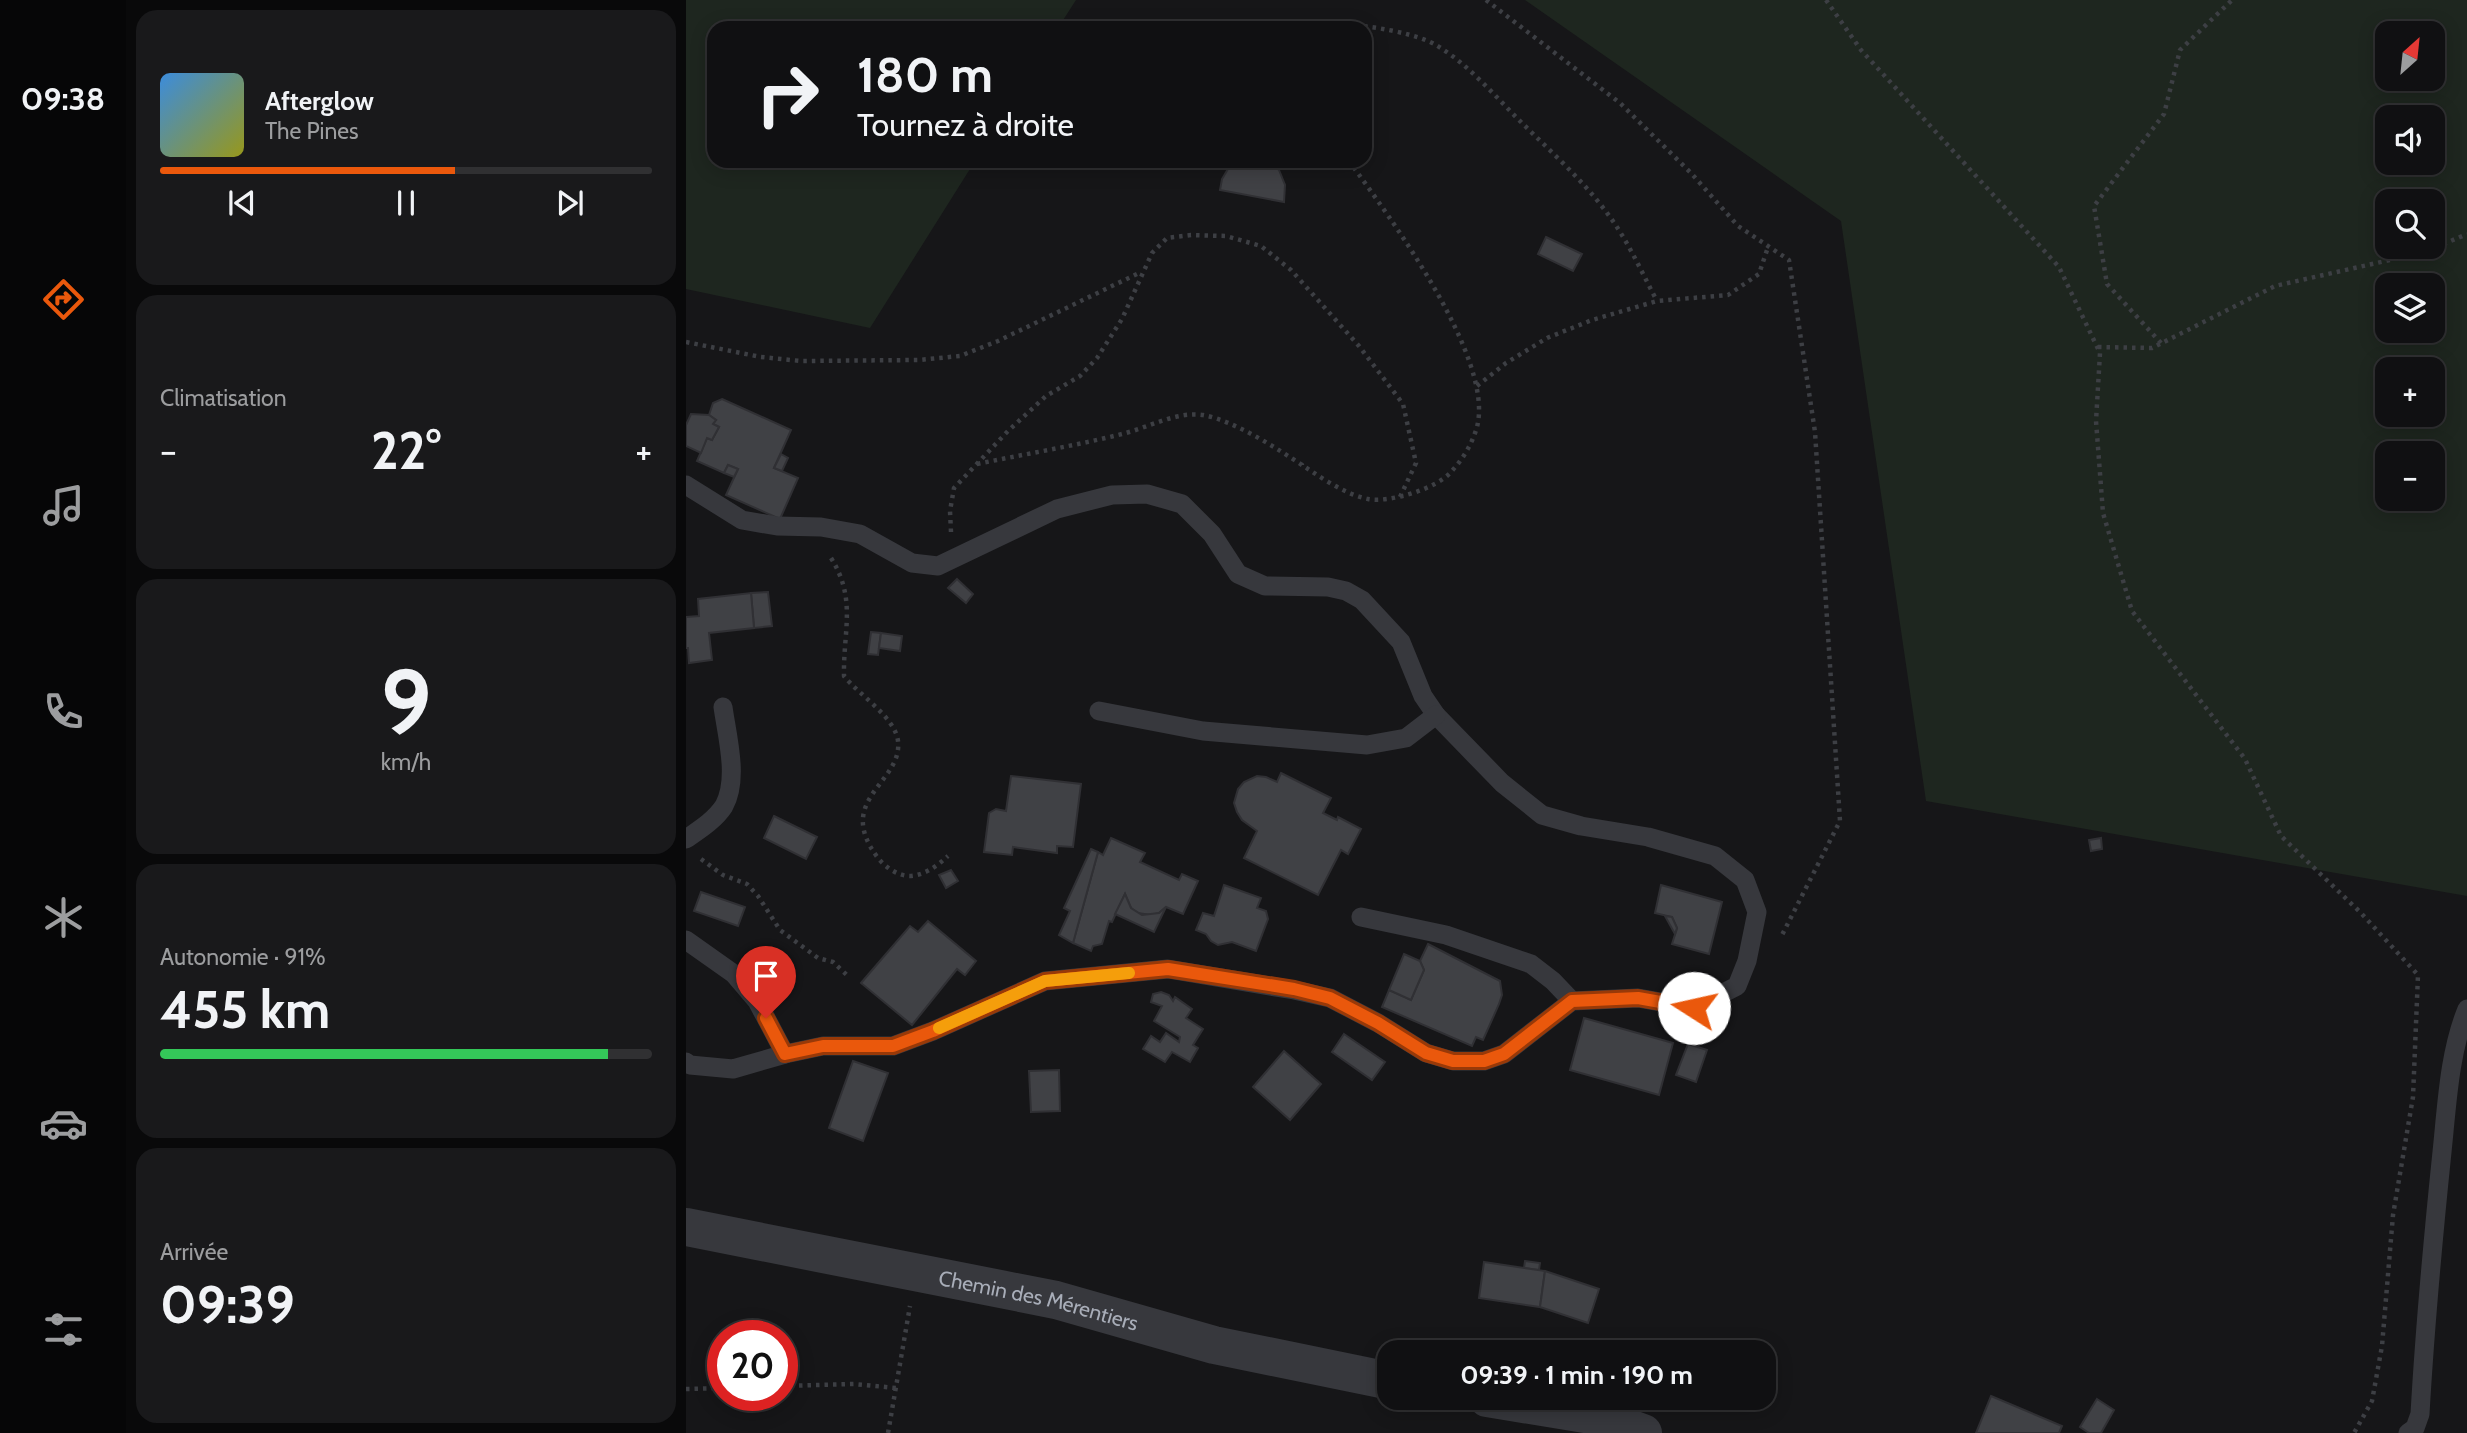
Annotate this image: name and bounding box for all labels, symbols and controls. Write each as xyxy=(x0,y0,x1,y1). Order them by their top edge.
north arrow xyxy=(2375,21,2445,91)
map controls xyxy=(2375,21,2445,511)
text: 180 m xyxy=(857,45,993,104)
icon: right xyxy=(742,49,833,140)
text: 09:38 xyxy=(21,79,105,118)
text: Afterglow xyxy=(265,85,374,117)
text: Tournez à droite xyxy=(857,105,1074,144)
button: sound xyxy=(2375,105,2445,175)
text: The Pines xyxy=(265,117,359,145)
icon: previous xyxy=(223,184,261,222)
icon: pause xyxy=(387,184,425,222)
icon: next xyxy=(551,184,589,222)
button: search xyxy=(2375,189,2445,259)
button: layers xyxy=(2375,273,2445,343)
icon: directions xyxy=(39,275,88,324)
button: + xyxy=(2375,357,2445,427)
text: Climatisation xyxy=(160,384,287,412)
text: 22° xyxy=(371,419,441,482)
text: − xyxy=(160,427,177,474)
text: + xyxy=(635,427,652,474)
button: − xyxy=(2375,441,2445,511)
icon: music xyxy=(39,481,88,530)
text: 9 xyxy=(380,647,432,758)
icon: phone xyxy=(39,687,88,736)
text: km/h xyxy=(381,748,431,776)
icon: climate xyxy=(39,893,88,942)
text: Autonomie · 91% xyxy=(160,943,326,971)
pin xyxy=(736,946,796,1018)
icon: arrive xyxy=(747,957,785,995)
position arrow xyxy=(1657,971,1731,1045)
text: 455 km xyxy=(160,978,330,1041)
icon: car xyxy=(39,1099,88,1148)
text: Arrivée xyxy=(160,1238,228,1266)
street label: Chemin des Mérentiers xyxy=(937,1265,1141,1335)
text: 09:39 xyxy=(160,1273,295,1336)
icon: filters xyxy=(39,1305,88,1354)
speed limit sign: 20 xyxy=(707,1320,798,1411)
text: 09:39 · 1 min · 190 m xyxy=(1460,1359,1693,1391)

